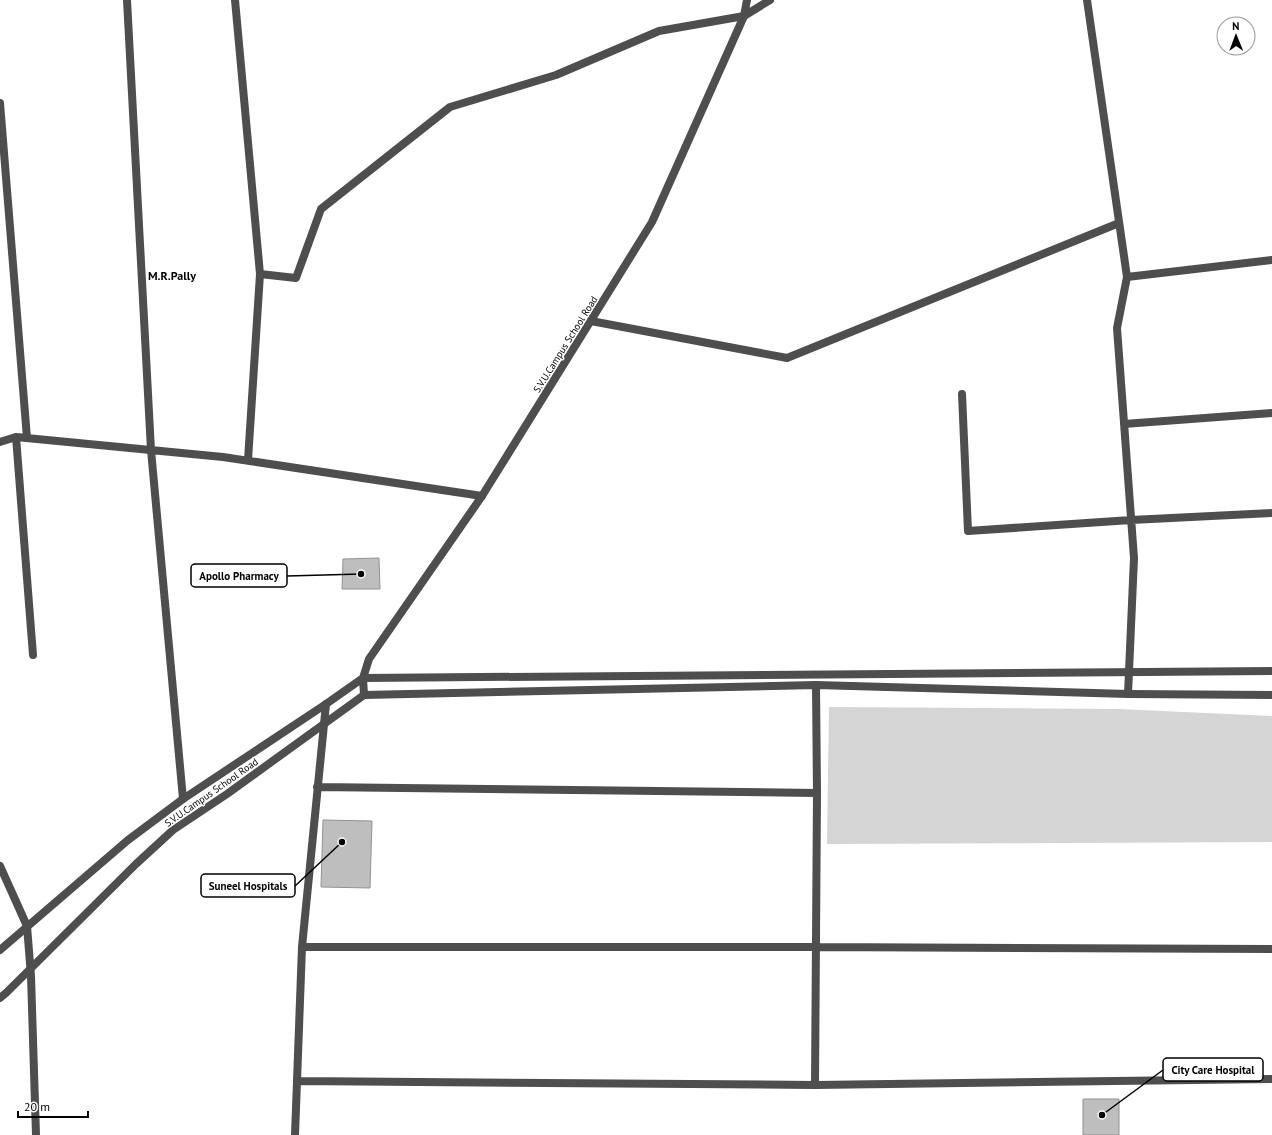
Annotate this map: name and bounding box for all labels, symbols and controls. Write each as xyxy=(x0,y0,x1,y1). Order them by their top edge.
north arrow xyxy=(1216,16,1256,56)
text: N xyxy=(1232,19,1240,33)
district label: M.R.Pally xyxy=(148,268,196,283)
street label: S.V.U.Campus School Road xyxy=(530,294,600,395)
callout: Apollo Pharmacy xyxy=(191,564,287,587)
text: Apollo Pharmacy xyxy=(199,569,279,583)
street label: S.V.U.Campus School Road xyxy=(162,755,261,830)
callout: Suneel Hospitals xyxy=(201,874,295,897)
text: Suneel Hospitals xyxy=(209,879,288,893)
callout: City Care Hospital xyxy=(1163,1058,1263,1081)
text: City Care Hospital xyxy=(1171,1063,1255,1077)
scale bar xyxy=(18,1093,88,1119)
text: 20 m xyxy=(24,1099,50,1114)

